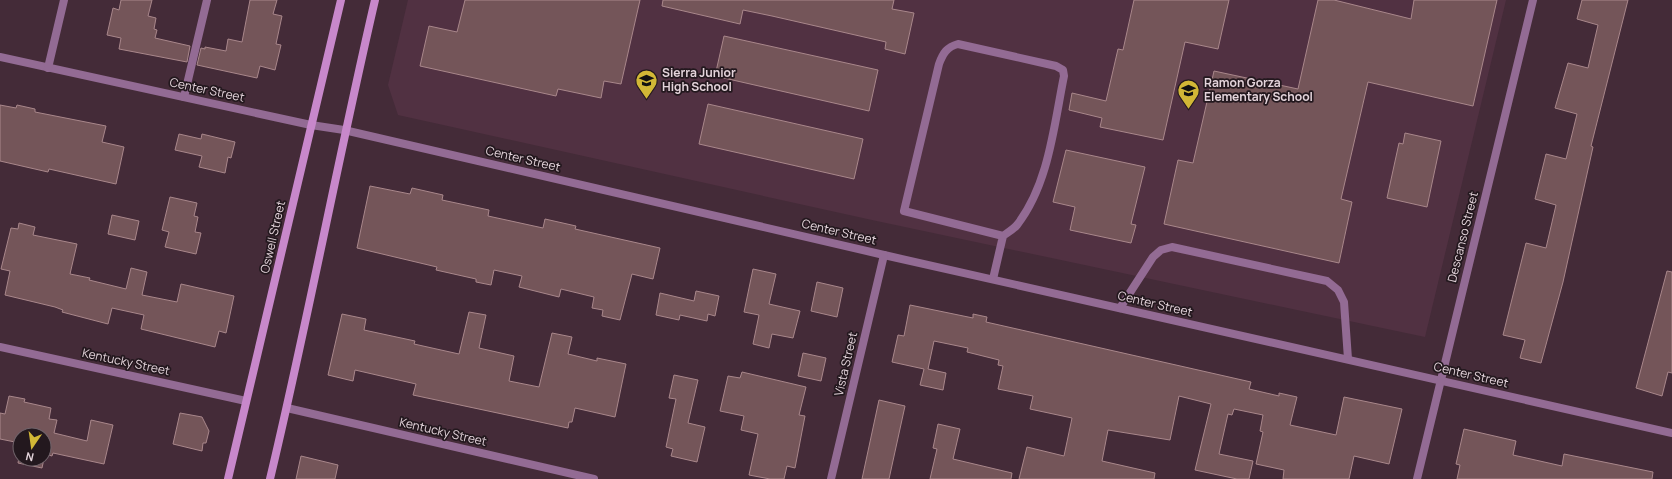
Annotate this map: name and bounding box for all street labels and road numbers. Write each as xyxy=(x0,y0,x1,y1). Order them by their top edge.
street label: Center Street xyxy=(168,73,246,106)
street label: Center Street xyxy=(484,142,562,175)
street label: Descanso Street xyxy=(1443,190,1482,284)
street label: Oswell Street xyxy=(256,199,289,275)
street label: Center Street xyxy=(800,215,878,248)
street label: Center Street xyxy=(1116,287,1194,320)
street label: Vista Street xyxy=(830,330,861,398)
street label: Kentucky Street xyxy=(81,344,172,379)
street label: Center Street xyxy=(1432,358,1510,391)
street label: Kentucky Street xyxy=(398,413,489,450)

